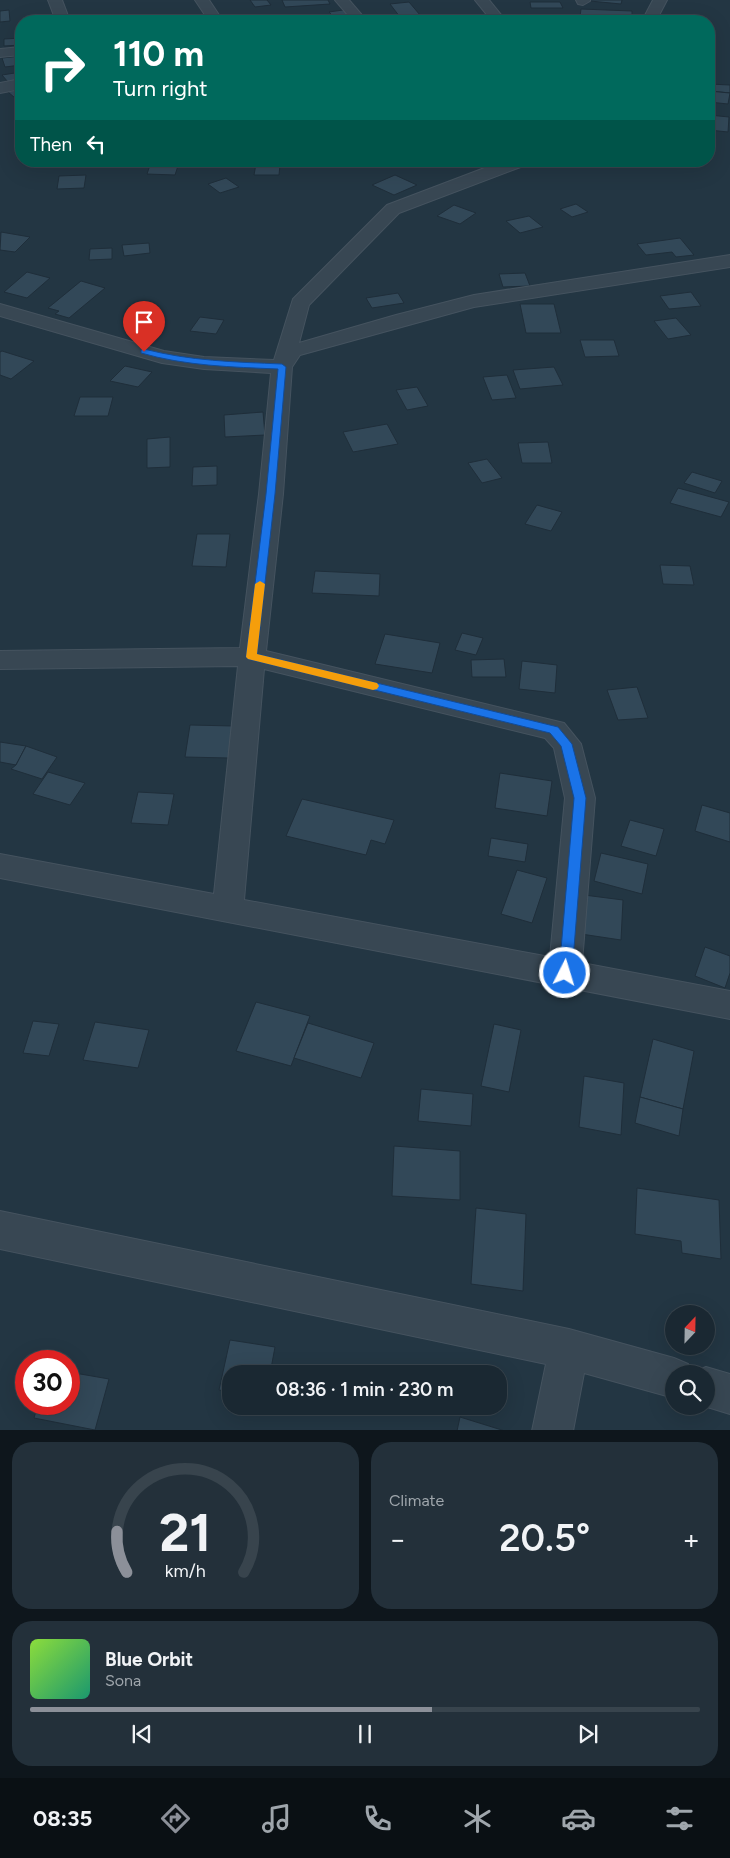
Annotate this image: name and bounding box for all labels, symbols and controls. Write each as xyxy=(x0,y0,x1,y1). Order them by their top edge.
text: 110 m xyxy=(113,33,204,75)
icon: right xyxy=(30,35,95,100)
text: Turn right xyxy=(113,75,208,102)
icon: left xyxy=(82,130,110,158)
text: Then xyxy=(30,133,72,156)
pin xyxy=(123,301,165,352)
icon: arrive xyxy=(130,308,158,336)
position arrow xyxy=(538,946,590,998)
north arrow xyxy=(665,1305,715,1355)
map controls xyxy=(665,1305,715,1415)
speed limit sign: 30 xyxy=(15,1350,80,1415)
button: search xyxy=(665,1365,715,1415)
text: 08:36 · 1 min · 230 m xyxy=(276,1378,453,1401)
text: Climate xyxy=(389,1491,444,1510)
text: 21 xyxy=(159,1502,212,1564)
text: 20.5° xyxy=(499,1515,590,1561)
text: − xyxy=(389,1522,406,1556)
text: + xyxy=(683,1522,700,1556)
text: km/h xyxy=(165,1560,206,1581)
text: Blue Orbit xyxy=(105,1648,193,1671)
text: Sona xyxy=(105,1671,141,1690)
icon: previous xyxy=(128,1720,156,1748)
icon: pause xyxy=(351,1720,379,1748)
icon: next xyxy=(574,1720,602,1748)
icon: directions xyxy=(158,1801,193,1836)
icon: music xyxy=(259,1801,294,1836)
icon: phone xyxy=(360,1801,395,1836)
icon: climate xyxy=(460,1801,495,1836)
icon: car xyxy=(561,1801,596,1836)
icon: filters xyxy=(662,1801,697,1836)
text: 08:35 xyxy=(33,1805,92,1832)

